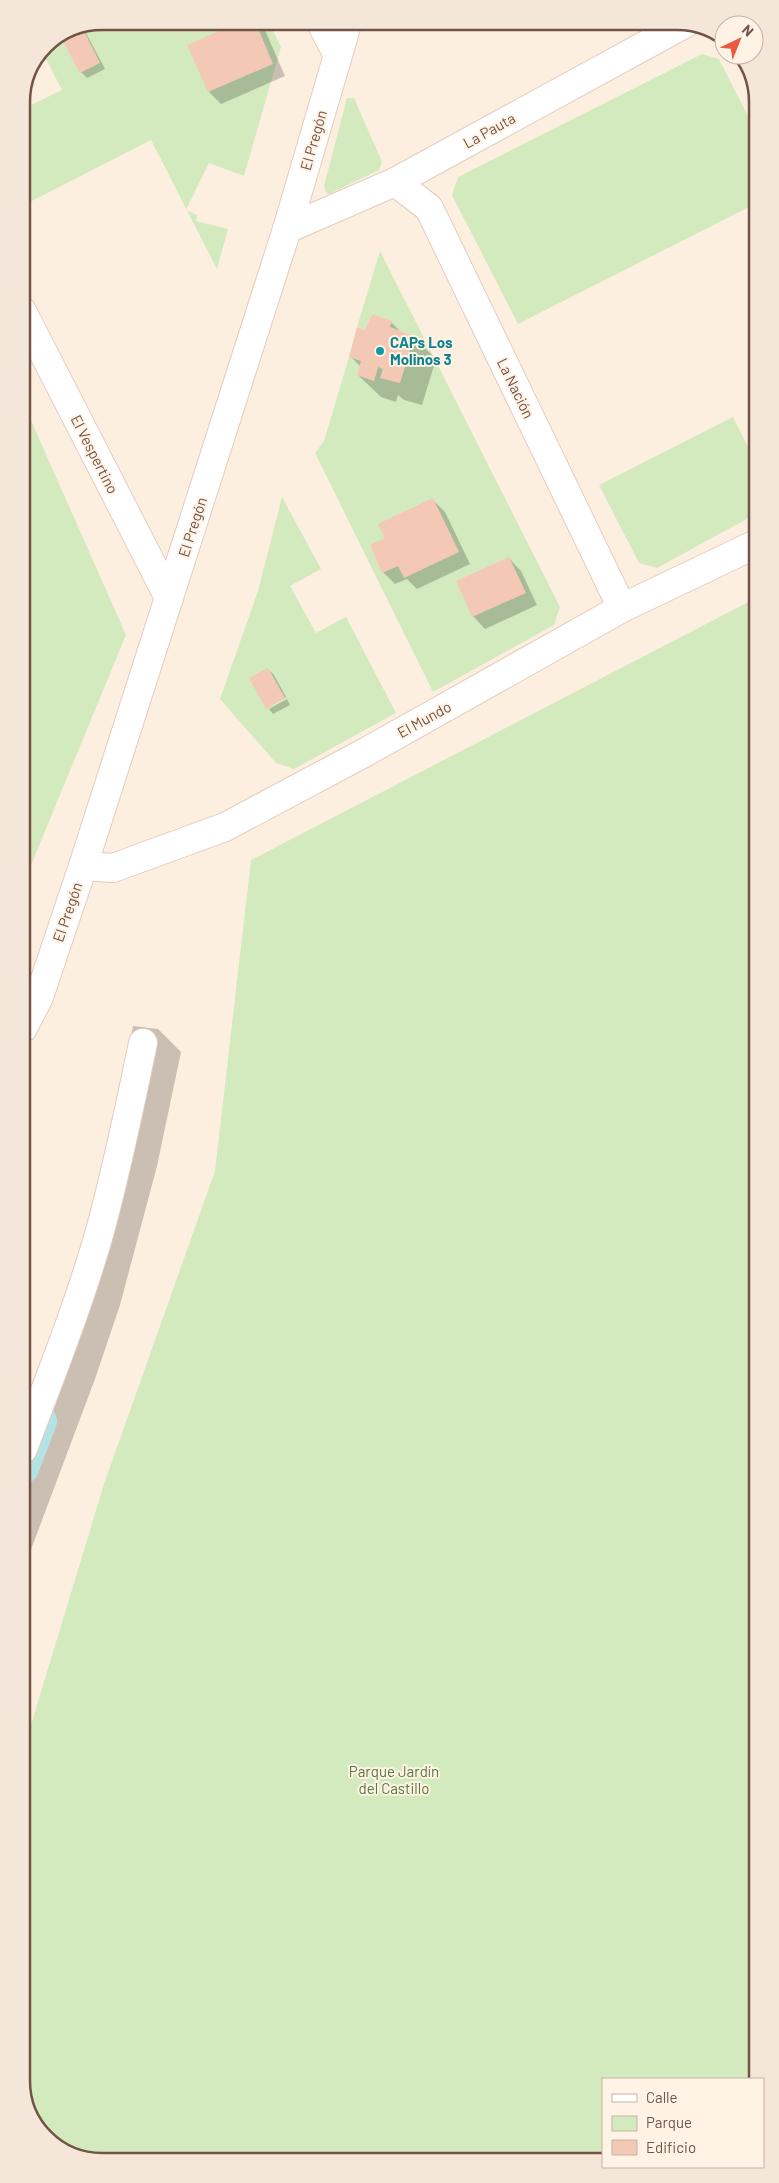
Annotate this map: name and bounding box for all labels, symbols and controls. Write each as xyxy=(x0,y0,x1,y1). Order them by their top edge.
north arrow xyxy=(714,15,764,65)
text: N xyxy=(739,21,757,40)
street label: El Pregón xyxy=(296,108,330,172)
street label: La Pauta xyxy=(460,108,518,152)
place label: CAPs Los Molinos 3 xyxy=(390,333,453,368)
marker: CAPs Los Molinos 3 xyxy=(374,345,386,357)
street label: La Nación xyxy=(494,355,538,421)
street label: El Vespertino xyxy=(67,412,123,496)
street label: El Pregón xyxy=(174,495,210,559)
street label: El Mundo xyxy=(394,697,454,741)
street label: El Pregón xyxy=(48,880,86,944)
park label: Parque Jardín del Castillo xyxy=(349,1762,439,1797)
legend xyxy=(602,2078,764,2168)
text: Calle xyxy=(646,2088,678,2106)
text: Parque xyxy=(646,2113,692,2131)
text: Edificio xyxy=(646,2138,696,2156)

